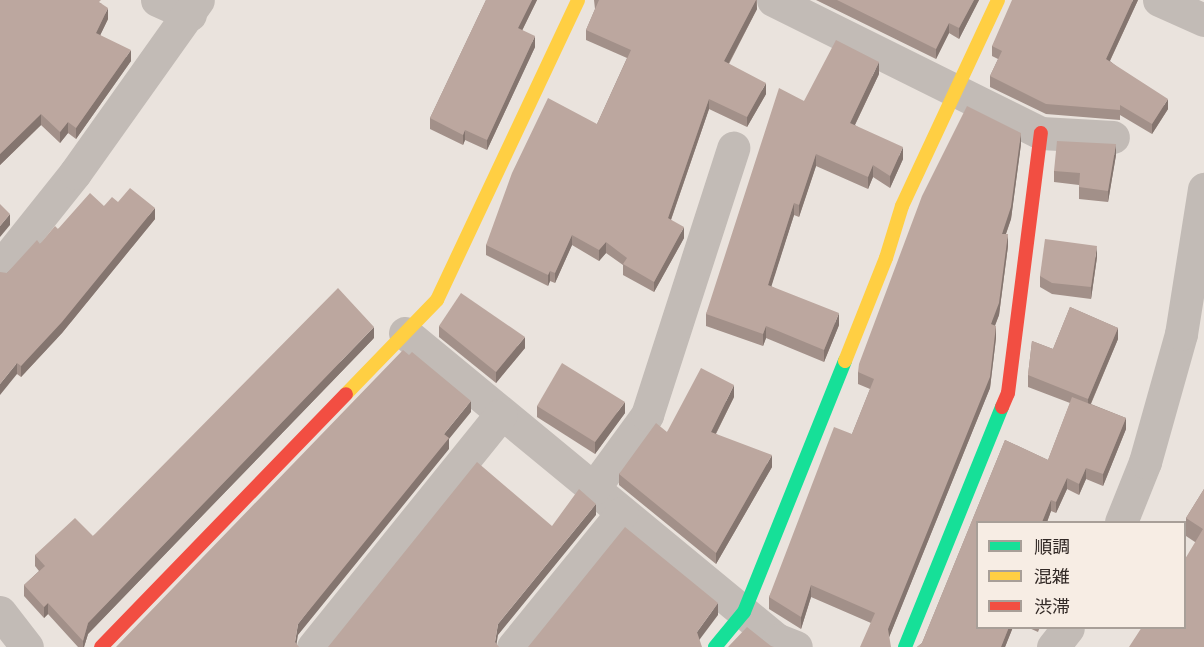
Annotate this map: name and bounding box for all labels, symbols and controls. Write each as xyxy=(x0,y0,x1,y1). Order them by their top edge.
legend xyxy=(976,521,1186,629)
text: 順調 xyxy=(1034,535,1070,560)
text: 混雑 xyxy=(1034,565,1070,590)
text: 渋滞 xyxy=(1034,595,1070,620)

